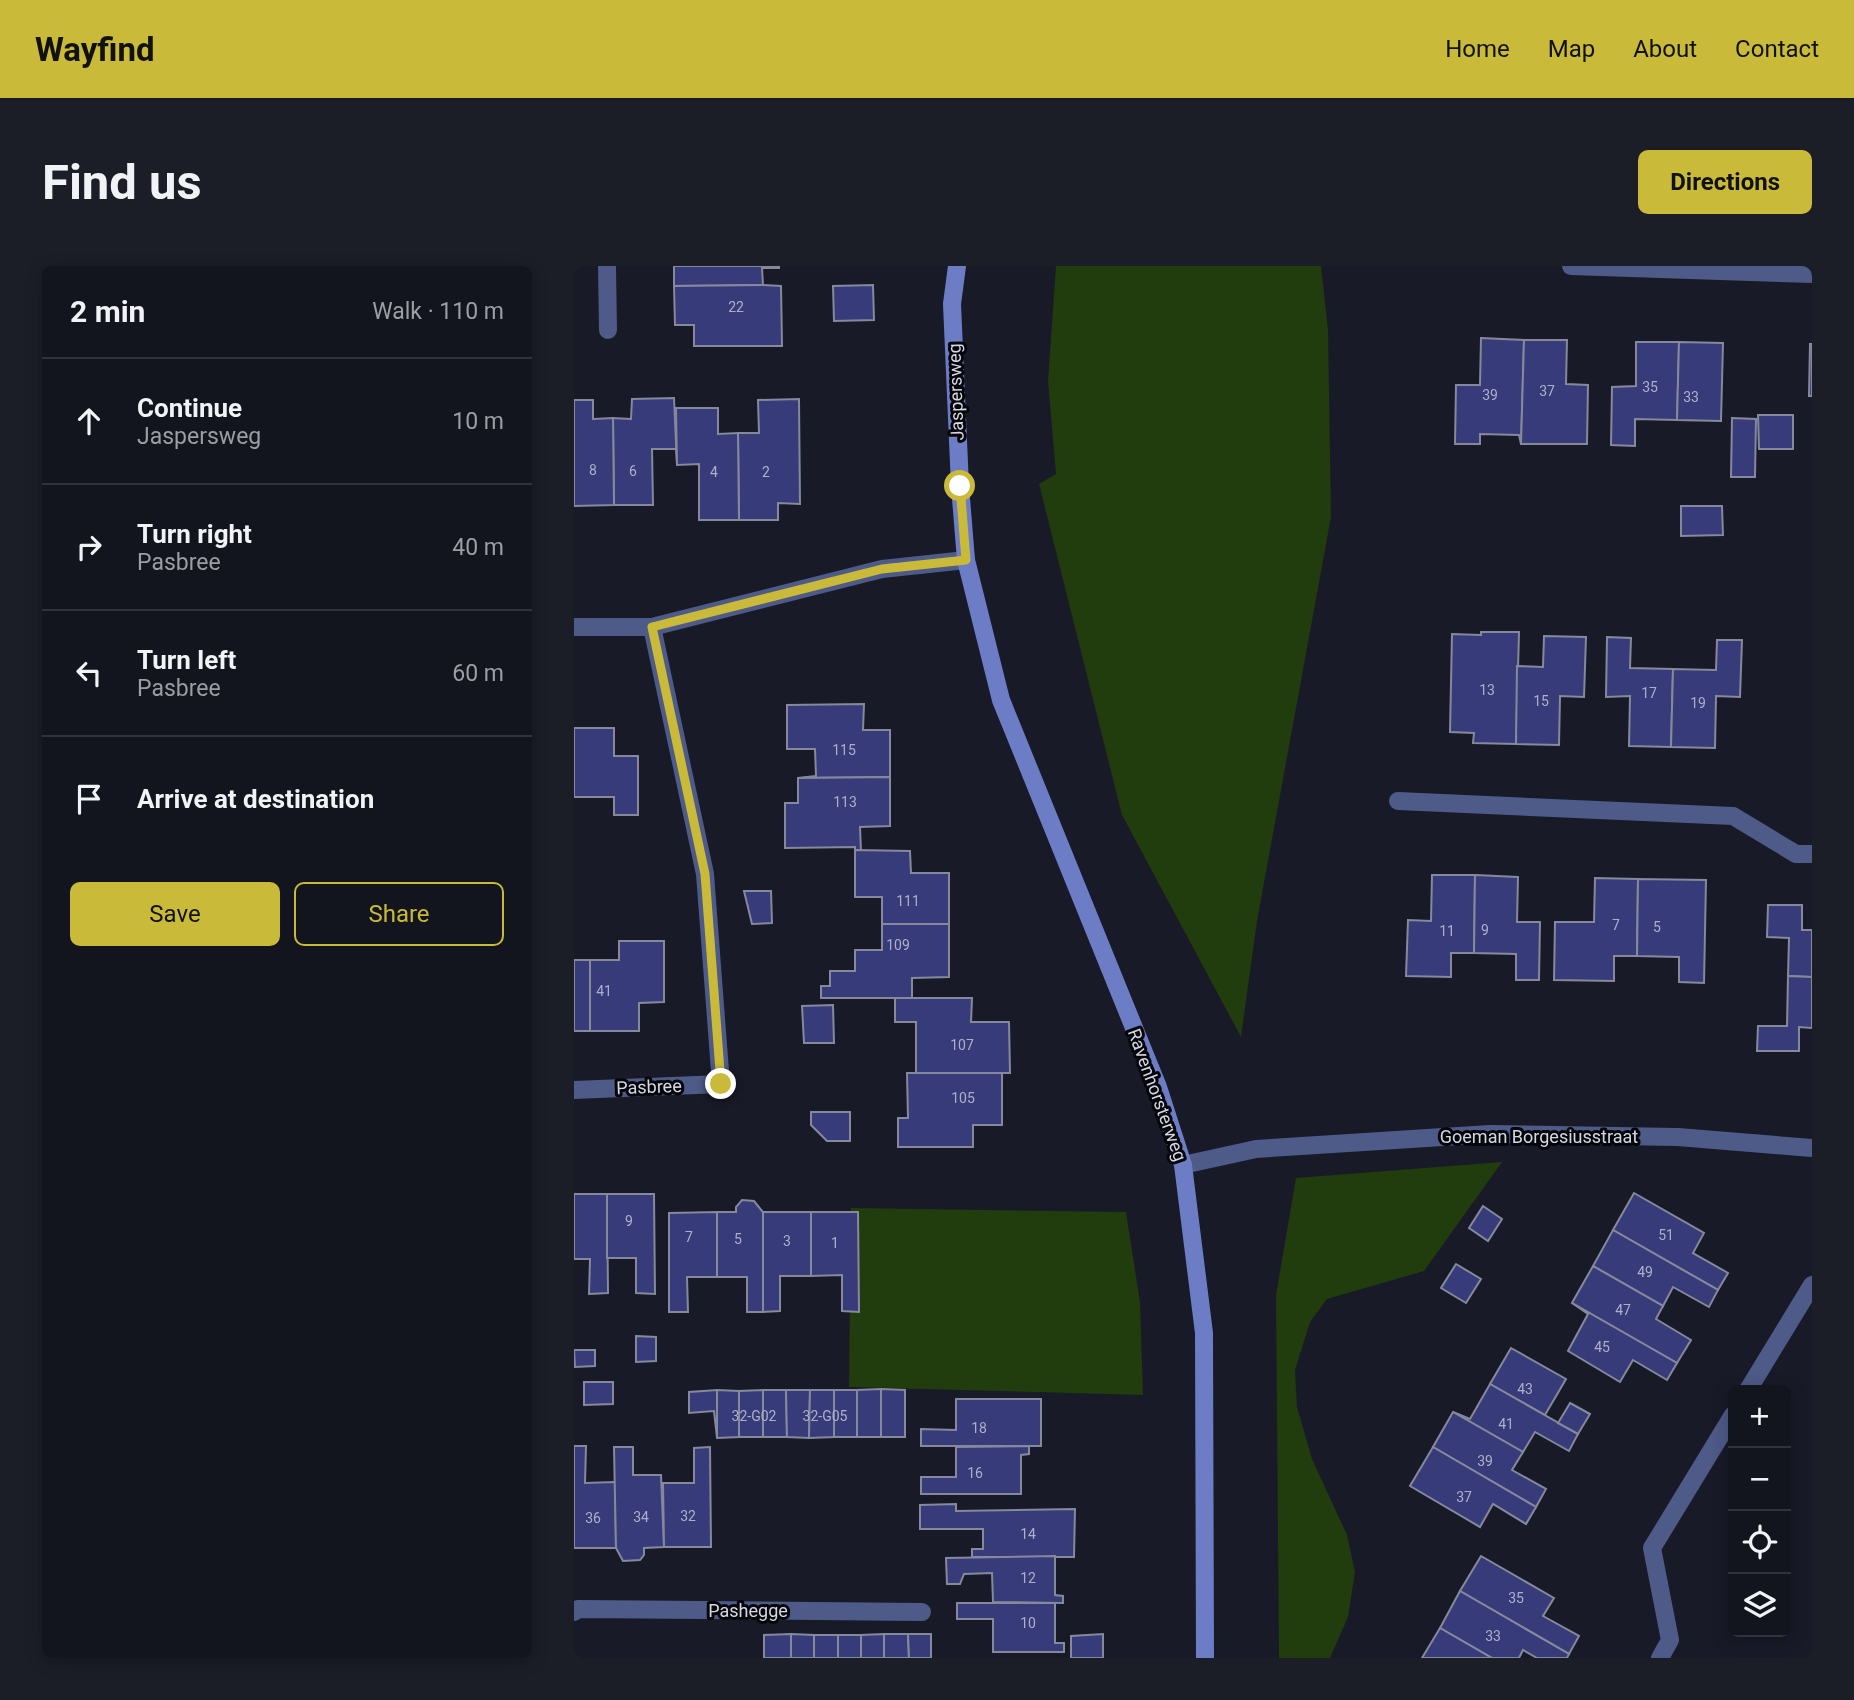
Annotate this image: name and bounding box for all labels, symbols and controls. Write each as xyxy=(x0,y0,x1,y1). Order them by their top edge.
text: Wayfind xyxy=(35,30,155,69)
text: Home xyxy=(1445,35,1510,63)
text: Map xyxy=(1548,35,1595,63)
text: About xyxy=(1633,35,1697,63)
text: Contact xyxy=(1735,35,1819,63)
button: Directions xyxy=(1638,150,1812,214)
text: Find us xyxy=(42,154,202,211)
text: 2 min xyxy=(70,294,145,329)
text: Walk · 110 m xyxy=(372,298,504,325)
house number: 22 xyxy=(728,299,744,315)
street label: Jaspersweg xyxy=(943,343,968,441)
house number: 35 xyxy=(1642,379,1658,395)
house number: 37 xyxy=(1539,383,1555,399)
house number: 39 xyxy=(1482,387,1498,403)
house number: 33 xyxy=(1683,389,1699,405)
text: Continue xyxy=(137,393,242,423)
icon: ahead xyxy=(70,402,108,440)
text: 10 m xyxy=(452,408,504,435)
text: Jaspersweg xyxy=(137,423,261,450)
house number: 8 xyxy=(589,462,597,478)
house number: 6 xyxy=(629,463,637,479)
house number: 4 xyxy=(710,464,718,480)
house number: 2 xyxy=(762,464,770,480)
route start xyxy=(944,470,975,501)
text: Turn right xyxy=(137,519,252,549)
icon: right xyxy=(70,528,108,566)
text: 40 m xyxy=(452,534,504,561)
text: Pasbree xyxy=(137,549,221,576)
text: Turn left xyxy=(137,645,236,675)
icon: left xyxy=(70,654,108,692)
text: 60 m xyxy=(452,660,504,687)
text: Pasbree xyxy=(137,675,221,702)
house number: 13 xyxy=(1479,682,1495,698)
house number: 17 xyxy=(1641,685,1657,701)
house number: 15 xyxy=(1533,693,1549,709)
house number: 19 xyxy=(1690,695,1706,711)
house number: 115 xyxy=(832,742,856,758)
icon: arrive xyxy=(70,780,108,818)
text: Arrive at destination xyxy=(137,784,374,814)
house number: 113 xyxy=(833,794,857,810)
button: Save xyxy=(70,882,280,946)
button: Share xyxy=(294,882,504,946)
house number: 111 xyxy=(896,893,920,909)
house number: 7 xyxy=(1612,917,1620,933)
house number: 5 xyxy=(1653,919,1661,935)
house number: 9 xyxy=(1481,922,1489,938)
house number: 11 xyxy=(1439,923,1455,939)
house number: 109 xyxy=(886,937,910,953)
house number: 41 xyxy=(596,983,612,999)
street label: Ravenhorsterweg xyxy=(1124,1026,1191,1164)
house number: 107 xyxy=(950,1037,974,1053)
route end xyxy=(705,1068,736,1099)
street label: Pasbree xyxy=(616,1075,682,1098)
house number: 105 xyxy=(951,1090,975,1106)
street label: Goeman Borgesiusstraat xyxy=(1440,1126,1638,1147)
house number: 9 xyxy=(625,1213,633,1229)
house number: 51 xyxy=(1658,1227,1674,1243)
house number: 7 xyxy=(685,1229,693,1245)
house number: 5 xyxy=(734,1231,742,1247)
house number: 3 xyxy=(783,1233,791,1249)
house number: 1 xyxy=(831,1235,839,1251)
house number: 49 xyxy=(1637,1264,1653,1280)
house number: 47 xyxy=(1615,1302,1631,1318)
house number: 45 xyxy=(1594,1339,1610,1355)
house number: 43 xyxy=(1517,1381,1533,1397)
map controls xyxy=(1728,1385,1791,1637)
button: + xyxy=(1728,1385,1791,1448)
house number: 32-G02 xyxy=(732,1408,777,1424)
house number: 32-G05 xyxy=(803,1408,848,1424)
house number: 41 xyxy=(1498,1416,1514,1432)
house number: 18 xyxy=(971,1420,987,1436)
button: − xyxy=(1728,1448,1791,1511)
house number: 39 xyxy=(1477,1453,1493,1469)
house number: 16 xyxy=(967,1465,983,1481)
house number: 37 xyxy=(1456,1489,1472,1505)
house number: 32 xyxy=(680,1508,696,1524)
house number: 34 xyxy=(633,1509,649,1525)
house number: 36 xyxy=(585,1510,601,1526)
button: locate xyxy=(1728,1511,1791,1574)
house number: 14 xyxy=(1020,1526,1036,1542)
house number: 12 xyxy=(1020,1570,1036,1586)
button: layers xyxy=(1728,1574,1791,1637)
house number: 35 xyxy=(1508,1590,1524,1606)
street label: Pashegge xyxy=(708,1600,788,1621)
house number: 10 xyxy=(1020,1615,1036,1631)
house number: 33 xyxy=(1485,1628,1501,1644)

